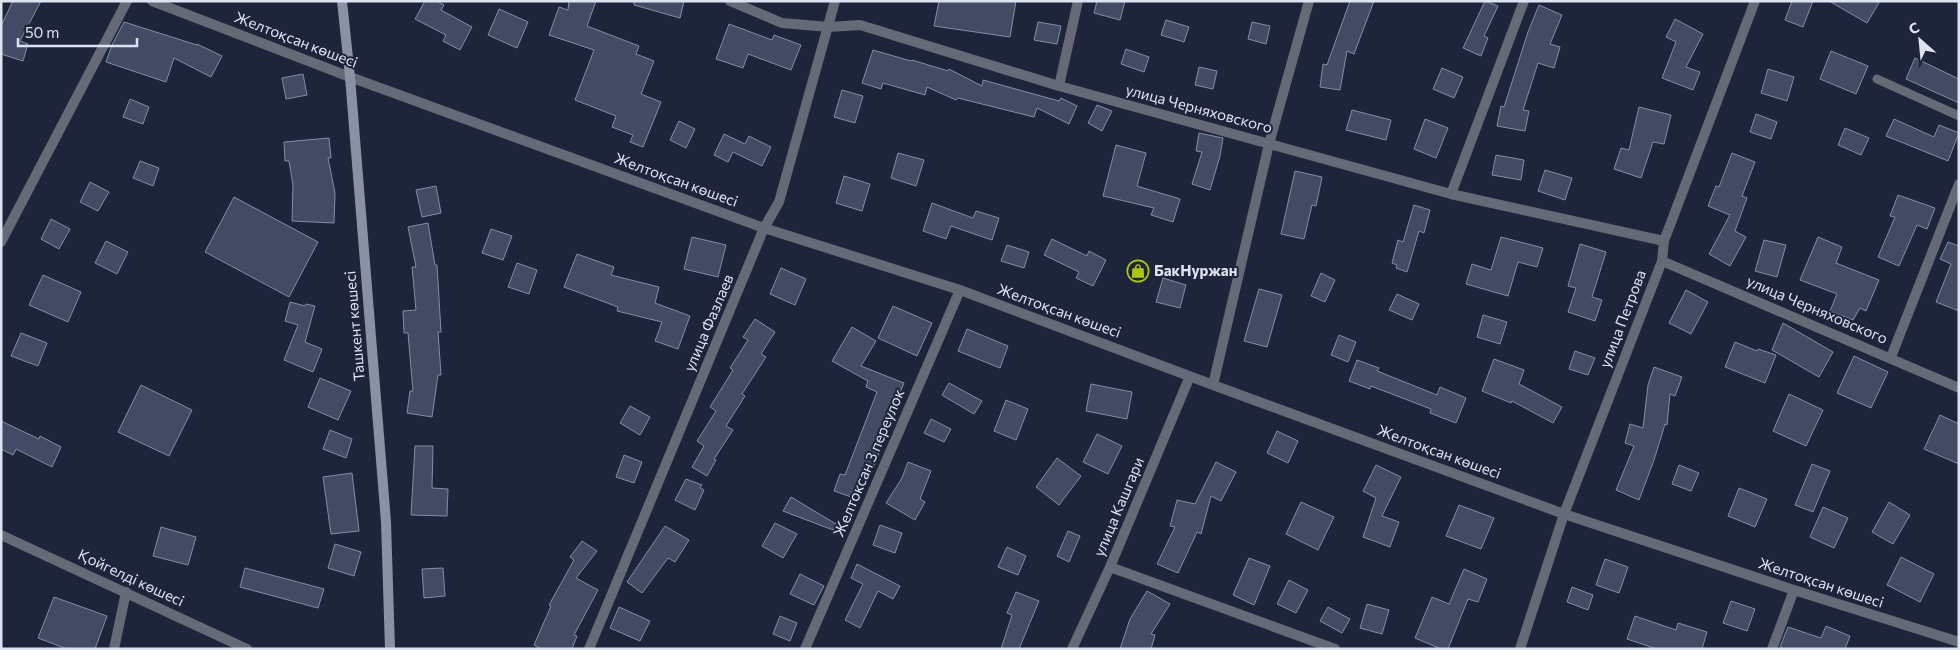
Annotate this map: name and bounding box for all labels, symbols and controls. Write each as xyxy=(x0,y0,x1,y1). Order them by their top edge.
street label: Желтоқсан көшесі xyxy=(232,7,361,71)
scale bar xyxy=(18,15,136,47)
north arrow xyxy=(1895,15,1945,65)
text: С xyxy=(1906,18,1922,38)
text: 50 m xyxy=(25,23,59,41)
street label: улица Черняховского xyxy=(1124,80,1275,136)
street label: Желтоқсан көшесі xyxy=(612,148,741,210)
shop icon: БакНуржан xyxy=(1126,259,1150,283)
place label: БакНуржан xyxy=(1154,261,1237,279)
street label: улица Петрова xyxy=(1595,267,1649,370)
street label: Ташкент көшесі xyxy=(340,270,368,382)
street label: улица Фазлаев xyxy=(679,271,737,374)
street label: улица Черняховского xyxy=(1744,271,1891,347)
street label: Желтоқсан көшесі xyxy=(995,279,1124,341)
street label: Желтоксан 3 переулок xyxy=(829,386,907,539)
street label: Желтоқсан көшесі xyxy=(1375,420,1504,482)
street label: улица Кашгари xyxy=(1089,454,1147,559)
street label: Қойгелді көшесі xyxy=(75,545,187,610)
street label: Желтоқсан көшесі xyxy=(1756,553,1886,611)

